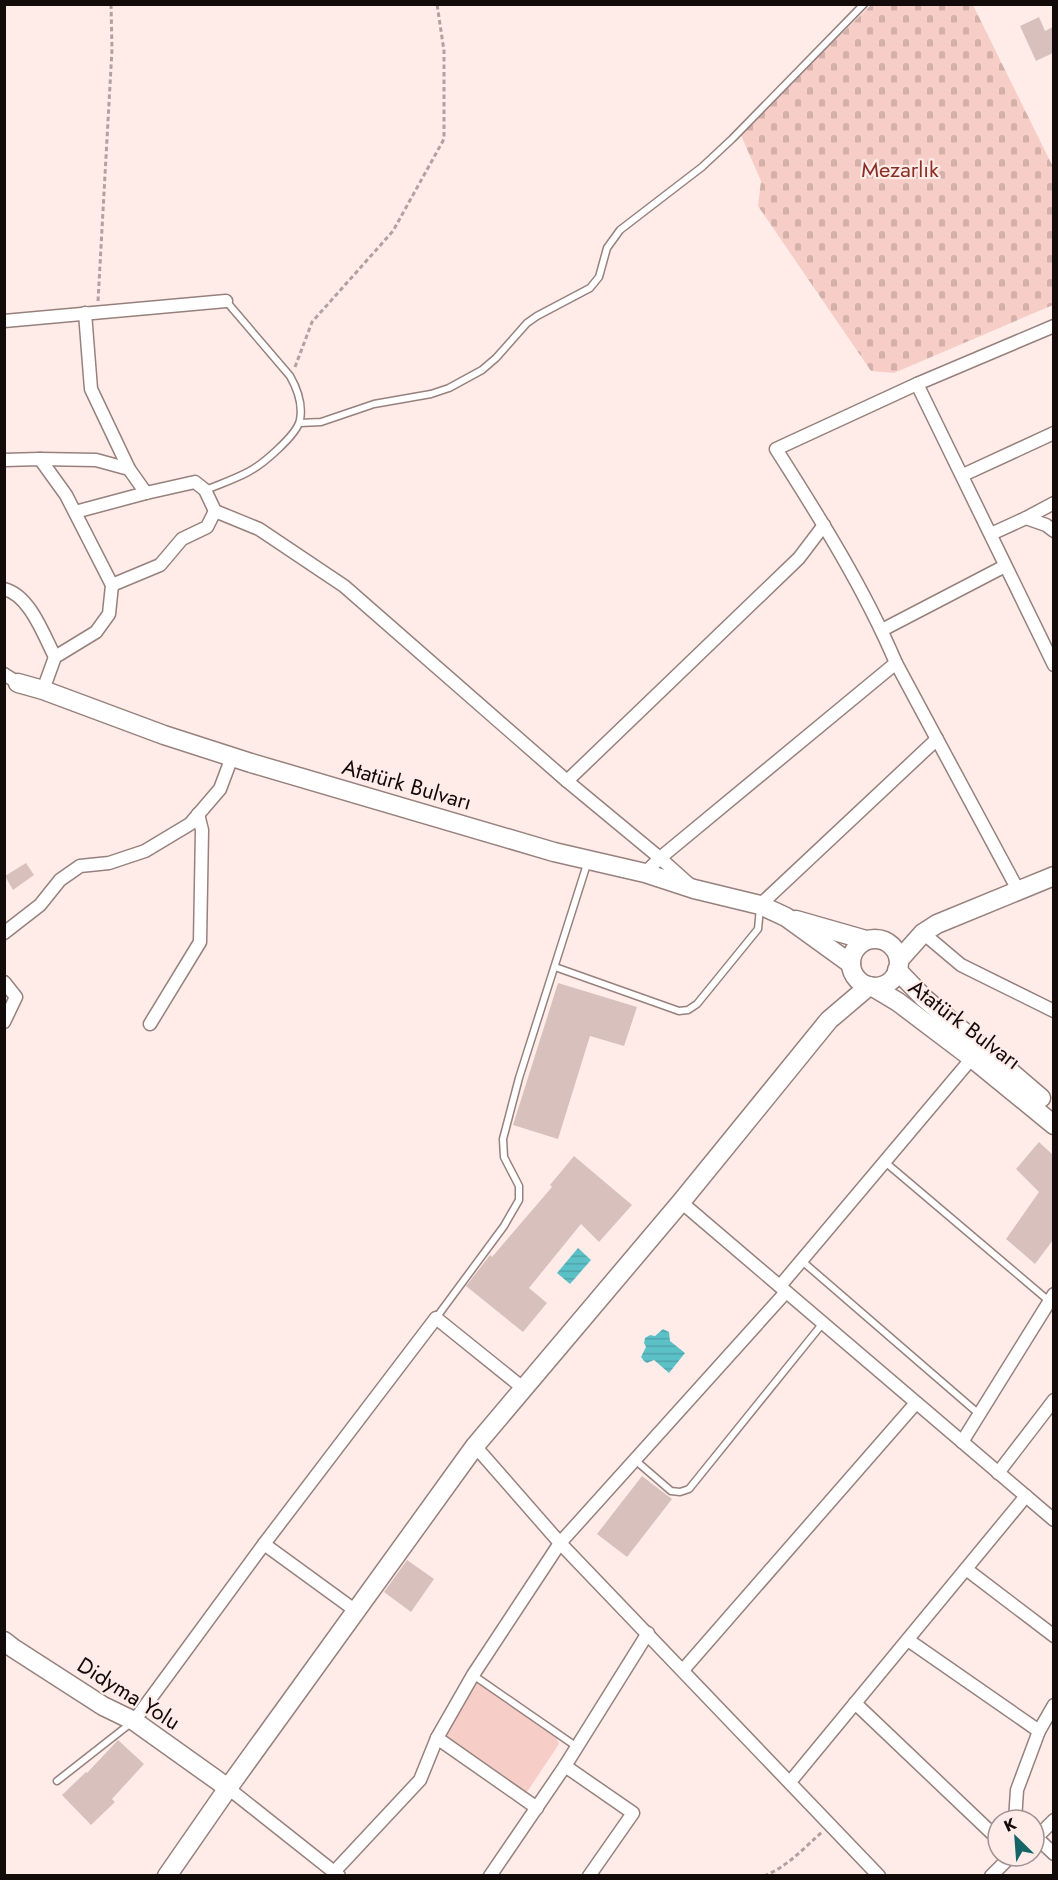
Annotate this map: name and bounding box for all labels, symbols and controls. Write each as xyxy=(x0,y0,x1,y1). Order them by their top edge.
park label: Mezarlık xyxy=(861,153,939,185)
street label: Atatürk Bulvarı xyxy=(338,750,476,818)
street label: Atatürk Bulvarı xyxy=(902,971,1028,1077)
street label: Didyma Yolu xyxy=(71,1649,187,1737)
north arrow xyxy=(986,1808,1046,1868)
text: K xyxy=(1000,1812,1021,1838)

